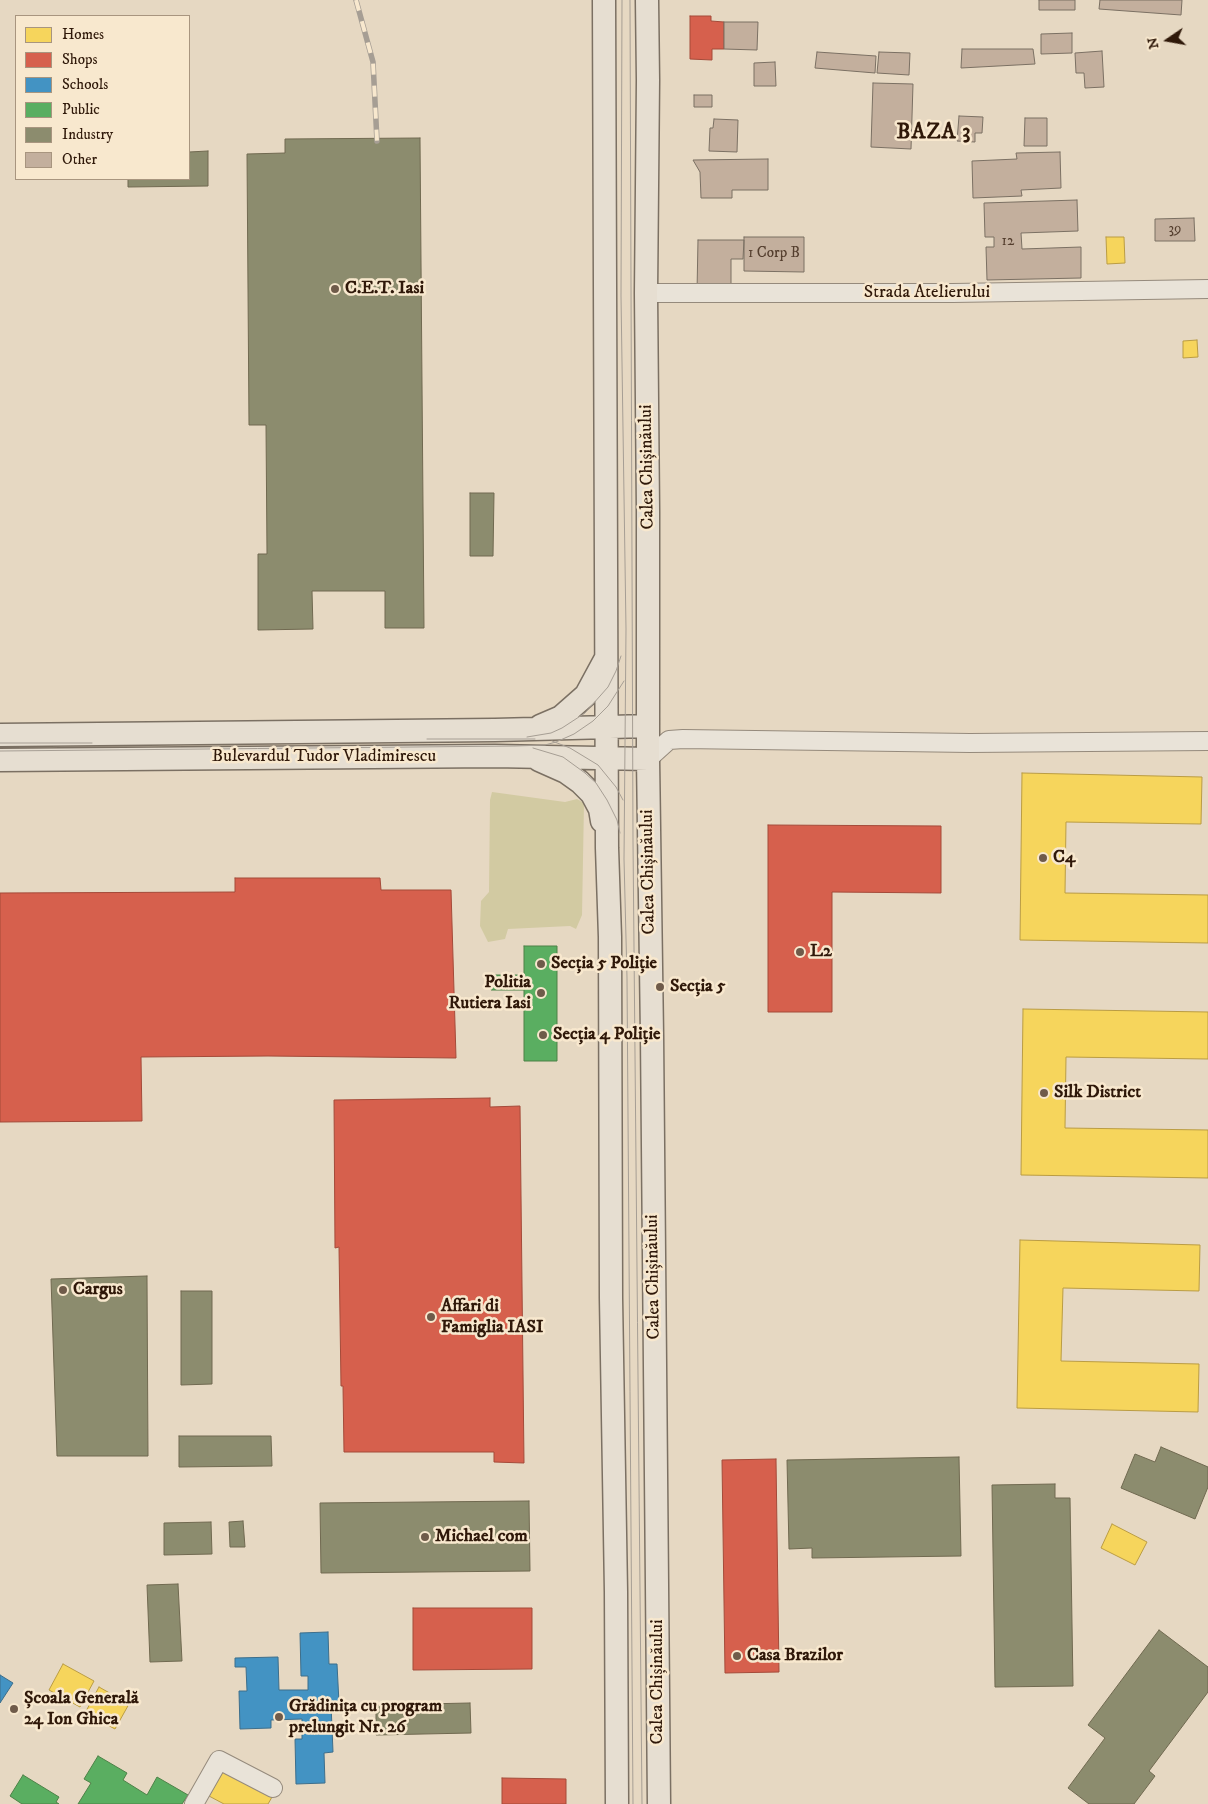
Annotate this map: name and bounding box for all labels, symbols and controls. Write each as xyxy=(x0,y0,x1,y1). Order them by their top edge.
legend xyxy=(15,15,190,180)
north arrow xyxy=(1143,15,1193,65)
text: Homes xyxy=(62,25,104,44)
text: N xyxy=(1143,36,1163,51)
text: Shops xyxy=(62,50,98,69)
text: Schools xyxy=(62,75,108,94)
text: Public xyxy=(62,100,100,119)
district label: BAZA 3 xyxy=(896,120,972,146)
text: Industry xyxy=(62,125,113,144)
text: Other xyxy=(62,150,97,169)
house number: 39 xyxy=(1168,221,1182,239)
house number: 12 xyxy=(1002,233,1014,251)
house number: 1 Corp B xyxy=(748,245,800,263)
place label: C.E.T. Iasi xyxy=(345,278,424,300)
street label: Strada Atelierului xyxy=(864,282,990,304)
marker: C.E.T. Iasi xyxy=(329,283,341,295)
street label: Calea Chișinăului xyxy=(636,404,660,530)
street label: Bulevardul Tudor Vladimirescu xyxy=(212,746,436,768)
street label: Calea Chișinăului xyxy=(637,809,661,935)
place label: C4 xyxy=(1053,847,1075,869)
marker: C4 xyxy=(1037,852,1049,864)
place label: L2 xyxy=(810,941,832,963)
marker: L2 xyxy=(794,946,806,958)
place label: Secția 5 Poliție xyxy=(551,953,657,975)
marker: Secția 5 Poliție xyxy=(535,958,547,970)
place label: Politia Rutiera Iasi xyxy=(449,972,531,1014)
place label: Secția 5 xyxy=(670,976,726,998)
marker: Secția 5 xyxy=(654,981,666,993)
marker: Politia Rutiera Iasi xyxy=(535,987,547,999)
place label: Secția 4 Poliție xyxy=(553,1024,660,1046)
marker: Secția 4 Poliție xyxy=(537,1029,549,1041)
place label: Silk District xyxy=(1054,1082,1141,1104)
marker: Silk District xyxy=(1038,1087,1050,1099)
street label: Calea Chișinăului xyxy=(642,1214,666,1340)
place label: Cargus xyxy=(73,1279,123,1301)
marker: Cargus xyxy=(57,1284,69,1296)
place label: Affari di Famiglia IASI xyxy=(441,1296,543,1338)
marker: Affari di Famiglia IASI xyxy=(425,1311,437,1323)
place label: Michael com xyxy=(435,1526,528,1548)
marker: Michael com xyxy=(419,1531,431,1543)
street label: Calea Chișinăului xyxy=(647,1619,669,1745)
place label: Casa Brazilor xyxy=(747,1645,843,1667)
marker: Casa Brazilor xyxy=(731,1650,743,1662)
place label: Școala Generală 24 Ion Ghica xyxy=(24,1688,139,1730)
place label: Grădinița cu program prelungit Nr. 26 xyxy=(289,1696,442,1738)
marker: Școala Generală 24 Ion Ghica xyxy=(8,1703,20,1715)
marker: Grădinița cu program prelungit Nr. 26 xyxy=(273,1711,285,1723)

